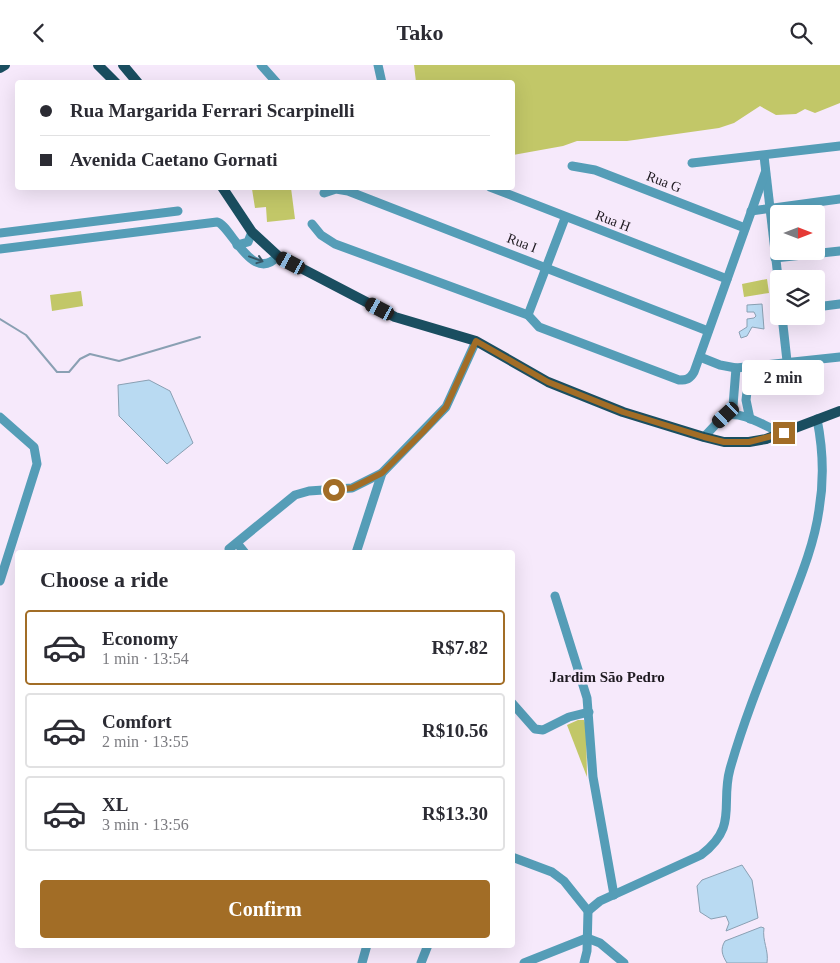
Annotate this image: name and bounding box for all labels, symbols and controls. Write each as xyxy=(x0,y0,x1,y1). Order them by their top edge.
icon: back xyxy=(25,19,53,47)
icon: search xyxy=(787,19,815,47)
text: Tako xyxy=(397,20,443,45)
text: Rua Margarida Ferrari Scarpinelli xyxy=(70,100,354,121)
text: Avenida Caetano Gornati xyxy=(70,149,278,170)
street label: Rua G xyxy=(644,169,684,195)
north arrow xyxy=(770,205,825,260)
map controls xyxy=(770,205,825,325)
street label: Rua H xyxy=(593,208,633,234)
street label: Rua I xyxy=(505,230,539,256)
car xyxy=(274,249,307,277)
one-way arrow xyxy=(248,255,263,264)
button: layers xyxy=(770,270,825,325)
car xyxy=(363,295,396,323)
callout: 2 min xyxy=(743,361,825,395)
text: 2 min xyxy=(764,369,802,386)
car xyxy=(709,399,742,431)
route end xyxy=(773,422,795,444)
route start xyxy=(323,479,345,501)
text: Choose a ride xyxy=(40,567,168,592)
icon: car xyxy=(42,625,87,670)
text: Economy xyxy=(102,628,178,649)
text: R$7.82 xyxy=(432,637,488,658)
text: 1 min · 13:54 xyxy=(102,650,189,667)
district label: Jardim São Pedro xyxy=(549,669,665,685)
icon: car xyxy=(42,708,87,753)
text: Comfort xyxy=(102,711,172,732)
text: R$10.56 xyxy=(422,720,488,741)
text: 2 min · 13:55 xyxy=(102,733,189,750)
icon: car xyxy=(42,791,87,836)
text: XL xyxy=(102,794,128,815)
text: R$13.30 xyxy=(422,803,488,824)
text: 3 min · 13:56 xyxy=(102,816,189,833)
button: Confirm xyxy=(40,880,490,938)

